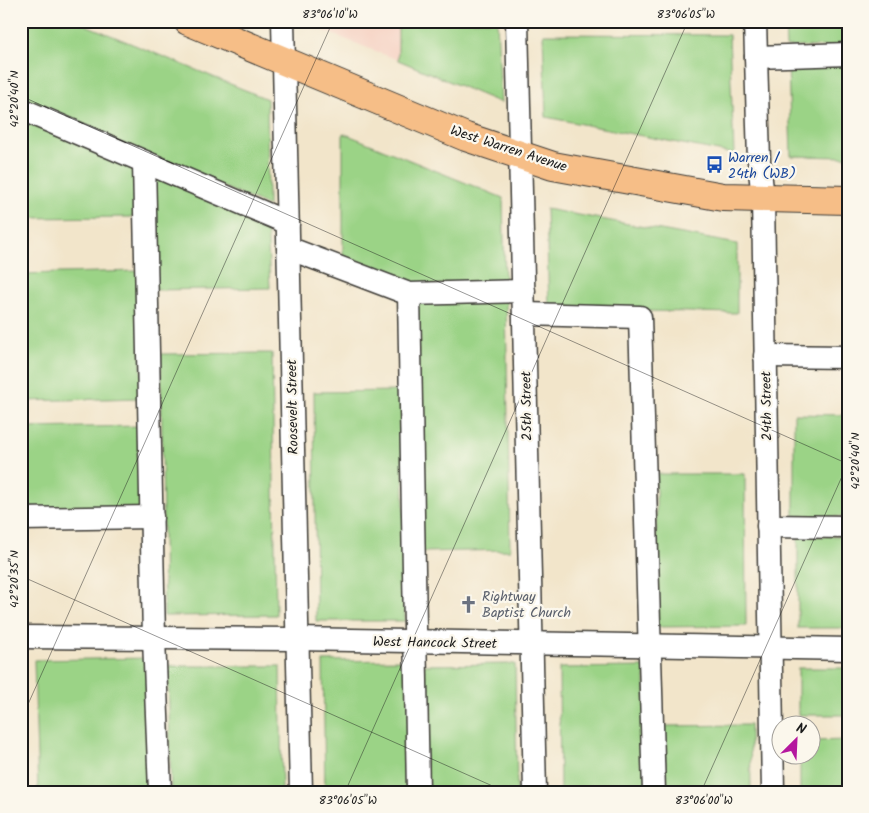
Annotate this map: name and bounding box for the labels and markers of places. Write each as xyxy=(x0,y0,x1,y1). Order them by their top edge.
place label: Warren / 24th (WB) xyxy=(728,147,796,185)
bus stop icon: Warren / 24th (WB) xyxy=(704,155,724,175)
place label: Rightway Baptist Church xyxy=(482,586,571,624)
church icon: Rightway Baptist Church xyxy=(458,594,478,614)

